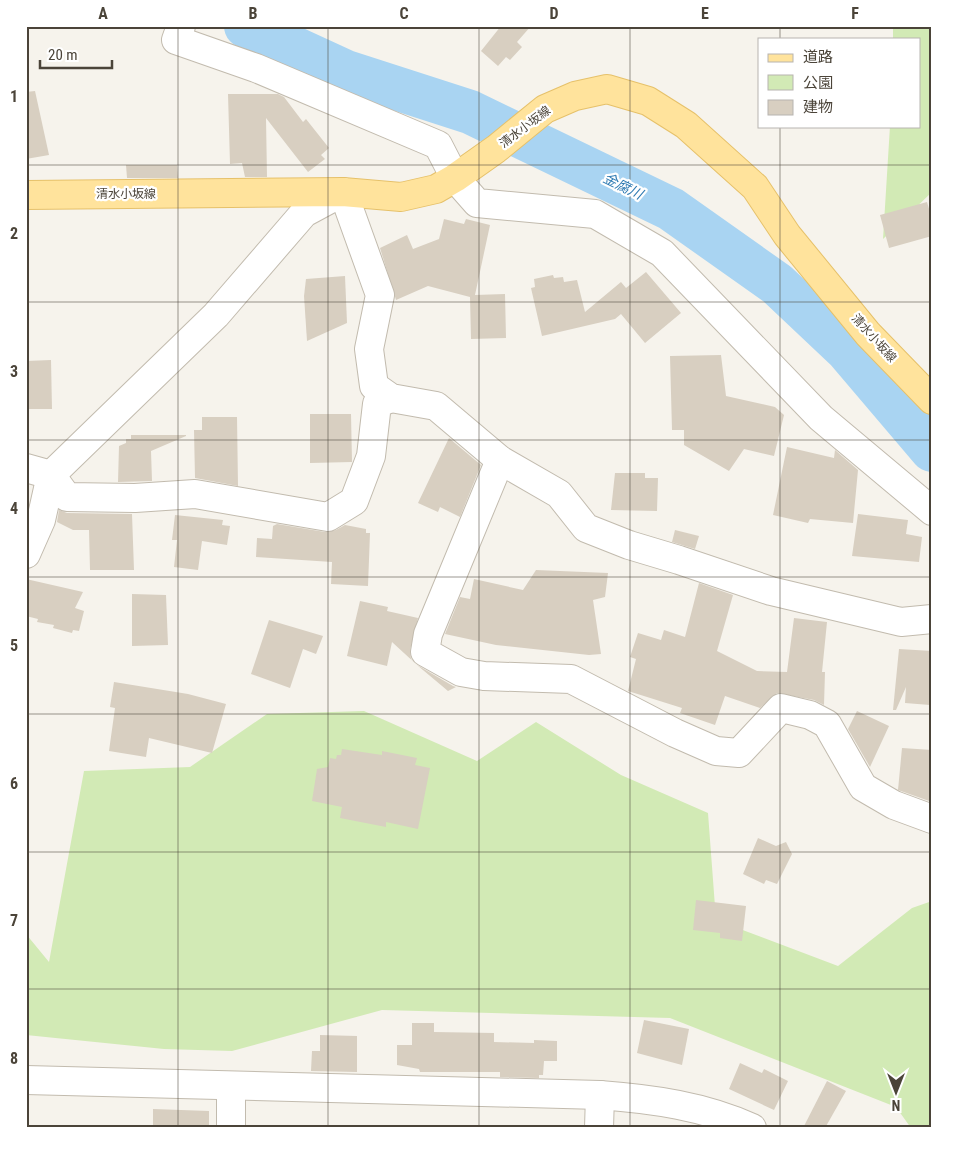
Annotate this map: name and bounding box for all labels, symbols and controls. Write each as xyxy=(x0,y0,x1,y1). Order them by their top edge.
text: A xyxy=(98,4,108,23)
text: B xyxy=(249,4,258,23)
text: C xyxy=(399,4,409,23)
text: D xyxy=(549,4,559,23)
text: E xyxy=(701,4,709,23)
text: F xyxy=(851,4,859,23)
scale bar xyxy=(40,38,112,70)
legend xyxy=(758,38,920,128)
text: 20 m xyxy=(48,46,78,64)
text: 道路 xyxy=(803,48,833,66)
text: 公園 xyxy=(803,74,833,92)
text: 1 xyxy=(10,87,18,106)
text: 建物 xyxy=(803,98,833,116)
street label: 清水小坂線 xyxy=(497,103,553,151)
water label: 金腐川 xyxy=(601,170,647,203)
street label: 清水小坂線 xyxy=(96,187,156,201)
text: 2 xyxy=(10,224,18,243)
street label: 清水小坂線 xyxy=(849,311,899,365)
text: 3 xyxy=(10,362,18,381)
text: 4 xyxy=(10,499,18,518)
text: 5 xyxy=(10,636,18,655)
text: 6 xyxy=(10,774,18,793)
text: 7 xyxy=(10,911,18,930)
text: 8 xyxy=(10,1049,18,1068)
north arrow xyxy=(870,1066,920,1116)
text: N xyxy=(892,1097,900,1113)

